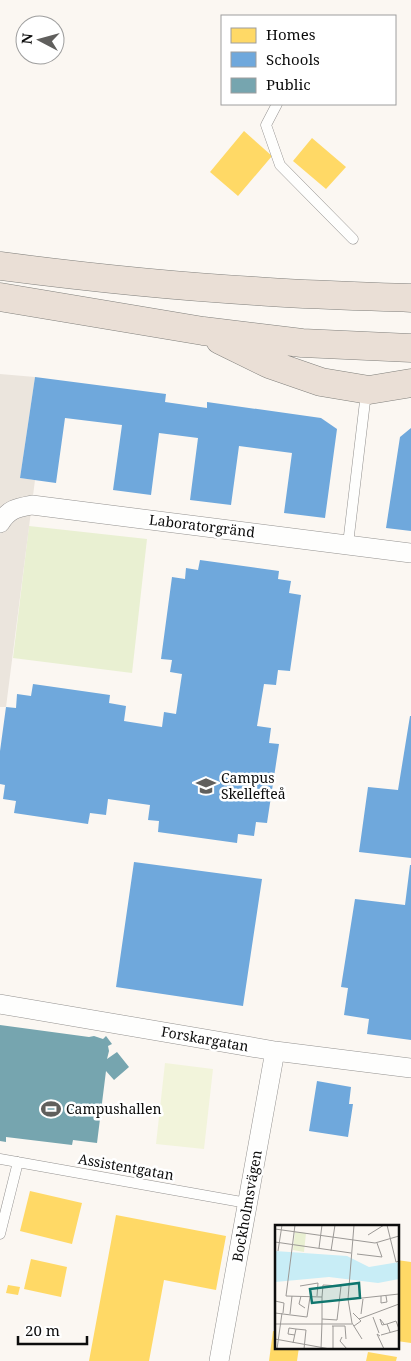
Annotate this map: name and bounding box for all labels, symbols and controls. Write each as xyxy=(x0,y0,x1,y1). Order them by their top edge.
north arrow xyxy=(15,15,65,65)
legend xyxy=(221,15,396,105)
text: Homes xyxy=(266,24,316,44)
text: N xyxy=(17,32,37,45)
text: Schools xyxy=(266,49,320,69)
text: Public xyxy=(266,74,311,94)
street label: Laboratorgränd xyxy=(148,510,256,541)
place label: Campus Skellefteå xyxy=(221,768,286,803)
school or university icon: Campus Skellefteå xyxy=(195,775,217,797)
street label: Forskargatan xyxy=(160,1021,250,1056)
sports icon: Campushallen xyxy=(40,1098,62,1120)
place label: Campushallen xyxy=(66,1099,161,1118)
street label: Assistentgatan xyxy=(77,1149,175,1184)
street label: Bockholmsvägen xyxy=(227,1149,266,1263)
inset map xyxy=(275,1225,398,1348)
scale bar xyxy=(18,1314,86,1346)
text: 20 m xyxy=(25,1320,60,1340)

